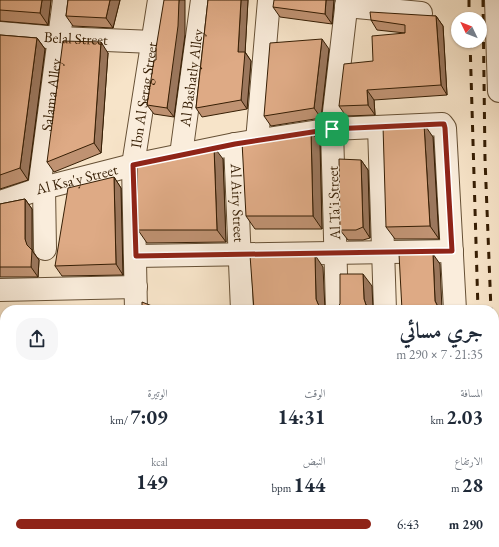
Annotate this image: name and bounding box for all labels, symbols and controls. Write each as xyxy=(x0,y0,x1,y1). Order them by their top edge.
north arrow xyxy=(451,12,487,48)
map controls xyxy=(451,12,487,48)
street label: Belal Street xyxy=(43,27,108,49)
street label: Al Bashatly Alley xyxy=(175,27,207,129)
street label: Ibn Al Serag Street xyxy=(126,40,161,149)
street label: Salama Alley xyxy=(37,57,65,132)
pin xyxy=(315,112,349,146)
icon: arrive xyxy=(321,118,343,140)
street label: Al Ksa'y Street xyxy=(33,159,120,199)
street label: Al Airy Street xyxy=(227,162,249,243)
street label: Al Ta'i Street xyxy=(323,165,344,241)
text: جري مسائي xyxy=(399,316,483,345)
button: share xyxy=(16,318,58,360)
text: 21:35 · 7 × 290 m xyxy=(396,346,483,363)
text: الوتيرة xyxy=(147,386,168,400)
text: الوقت xyxy=(304,386,325,400)
text: المسافة xyxy=(461,386,483,400)
text: 7:09 xyxy=(130,404,168,430)
text: 14:31 xyxy=(277,404,325,430)
text: 2.03 xyxy=(446,404,483,430)
text: /km xyxy=(110,413,130,427)
text: km xyxy=(430,413,446,427)
text: النبض xyxy=(303,454,325,468)
text: الارتفاع xyxy=(454,454,483,468)
text: kcal xyxy=(151,455,168,469)
text: 149 xyxy=(136,469,168,495)
text: 144 xyxy=(294,472,325,498)
text: 28 xyxy=(462,472,483,498)
text: bpm xyxy=(271,481,294,495)
text: m xyxy=(451,481,462,495)
text: 6:43 xyxy=(397,516,419,533)
text: 290 m xyxy=(449,516,483,533)

